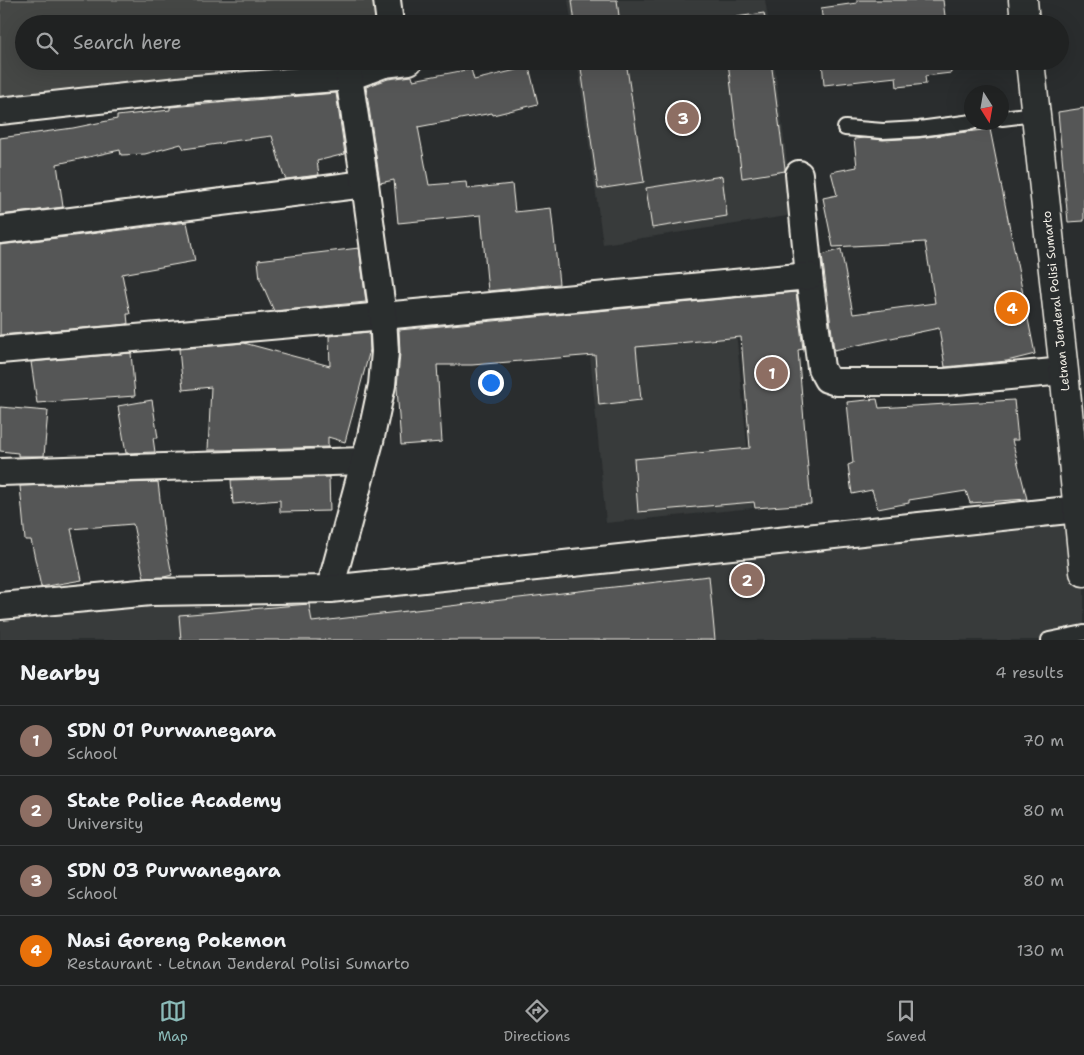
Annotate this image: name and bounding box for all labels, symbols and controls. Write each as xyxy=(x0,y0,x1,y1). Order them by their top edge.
search box xyxy=(15,15,1069,70)
icon: search xyxy=(33,29,61,57)
text: Search here xyxy=(73,30,182,55)
north arrow xyxy=(964,85,1009,130)
pin: 3 xyxy=(667,99,699,137)
street label: Letnan Jenderal Polisi Sumarto xyxy=(1039,210,1073,392)
pin: 4 xyxy=(996,289,1028,327)
pin: 1 xyxy=(756,354,788,392)
your location xyxy=(478,370,504,396)
pin: 2 xyxy=(731,561,763,599)
text: Nearby xyxy=(20,659,100,687)
text: 4 results xyxy=(995,662,1064,683)
text: SDN 01 Purwanegara xyxy=(67,718,276,743)
text: 1 xyxy=(32,730,40,751)
text: 70 m xyxy=(1023,730,1064,751)
text: School xyxy=(67,743,117,764)
text: State Police Academy xyxy=(67,788,282,813)
text: 2 xyxy=(30,800,42,821)
text: 80 m xyxy=(1023,800,1064,821)
text: University xyxy=(67,813,143,834)
text: SDN 03 Purwanegara xyxy=(67,858,281,883)
text: 3 xyxy=(30,870,42,891)
text: 80 m xyxy=(1023,870,1064,891)
text: School xyxy=(67,883,117,904)
text: Nasi Goreng Pokemon xyxy=(67,928,286,953)
text: 4 xyxy=(30,940,42,961)
text: 130 m xyxy=(1017,940,1064,961)
text: Restaurant · Letnan Jenderal Polisi Sumarto xyxy=(67,953,410,974)
tab: Map xyxy=(158,997,188,1045)
tab: Directions xyxy=(504,997,570,1045)
tab: Saved xyxy=(886,997,926,1045)

